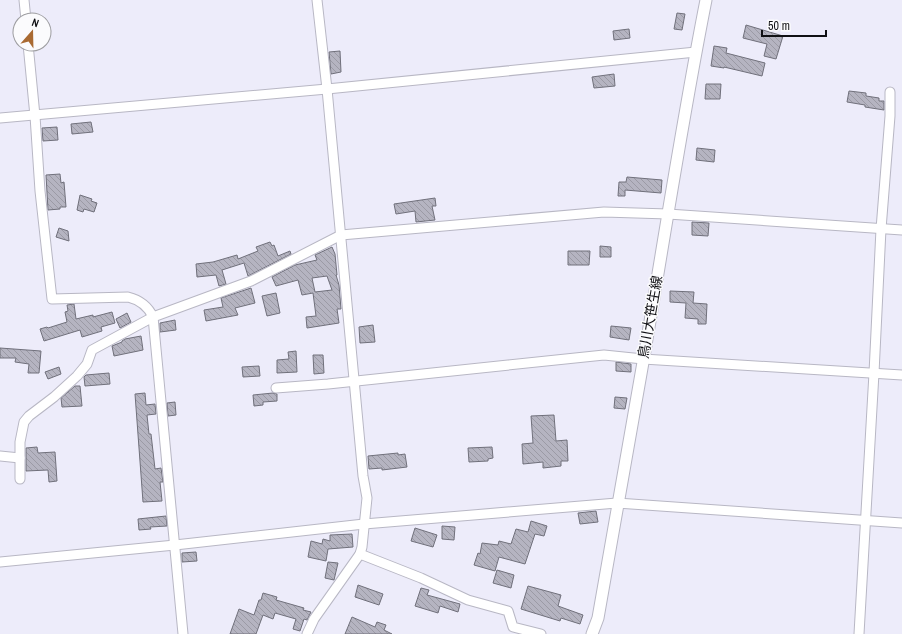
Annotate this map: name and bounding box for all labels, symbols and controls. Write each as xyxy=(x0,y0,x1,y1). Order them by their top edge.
north arrow xyxy=(12,12,52,52)
scale bar xyxy=(762,12,826,38)
text: N xyxy=(30,15,41,30)
text: 50 m xyxy=(768,18,790,34)
street label: 鳥川大笹生線 xyxy=(634,274,666,360)

